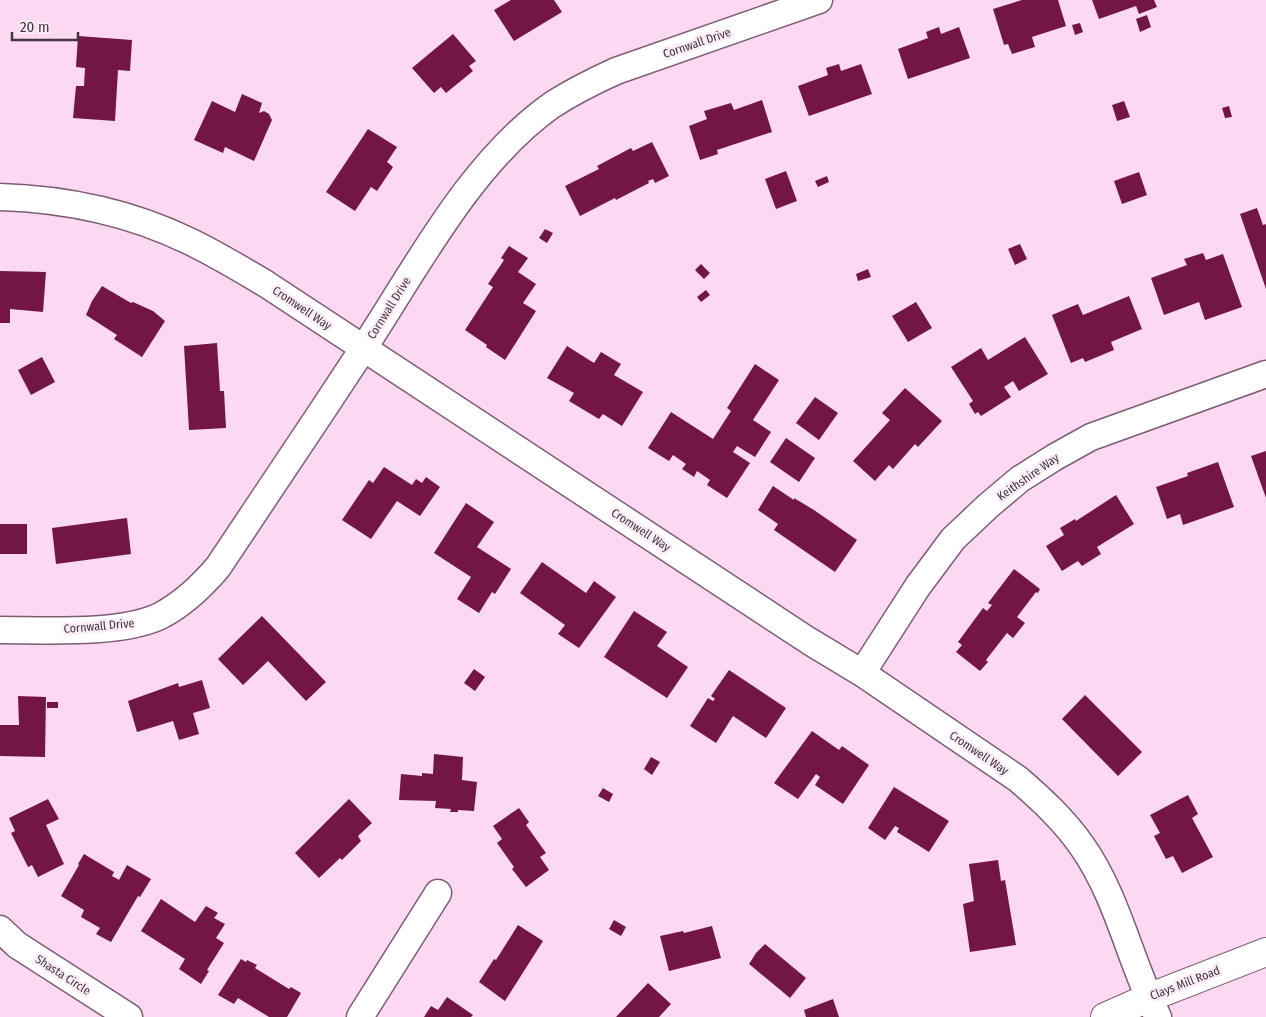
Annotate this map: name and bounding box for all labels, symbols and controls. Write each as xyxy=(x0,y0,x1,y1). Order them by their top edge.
scale bar xyxy=(12,10,79,42)
text: 20 m xyxy=(20,18,50,36)
street label: Cornwall Drive xyxy=(661,25,733,61)
street label: Cornwall Drive xyxy=(364,274,414,342)
street label: Cromwell Way xyxy=(270,283,335,333)
street label: Keithshire Way xyxy=(994,450,1062,503)
street label: Cromwell Way xyxy=(609,506,674,555)
street label: Cornwall Drive xyxy=(63,616,135,636)
street label: Cromwell Way xyxy=(947,728,1012,778)
street label: Shasta Circle xyxy=(33,952,93,998)
street label: Clays Mill Road xyxy=(1148,963,1222,1003)

